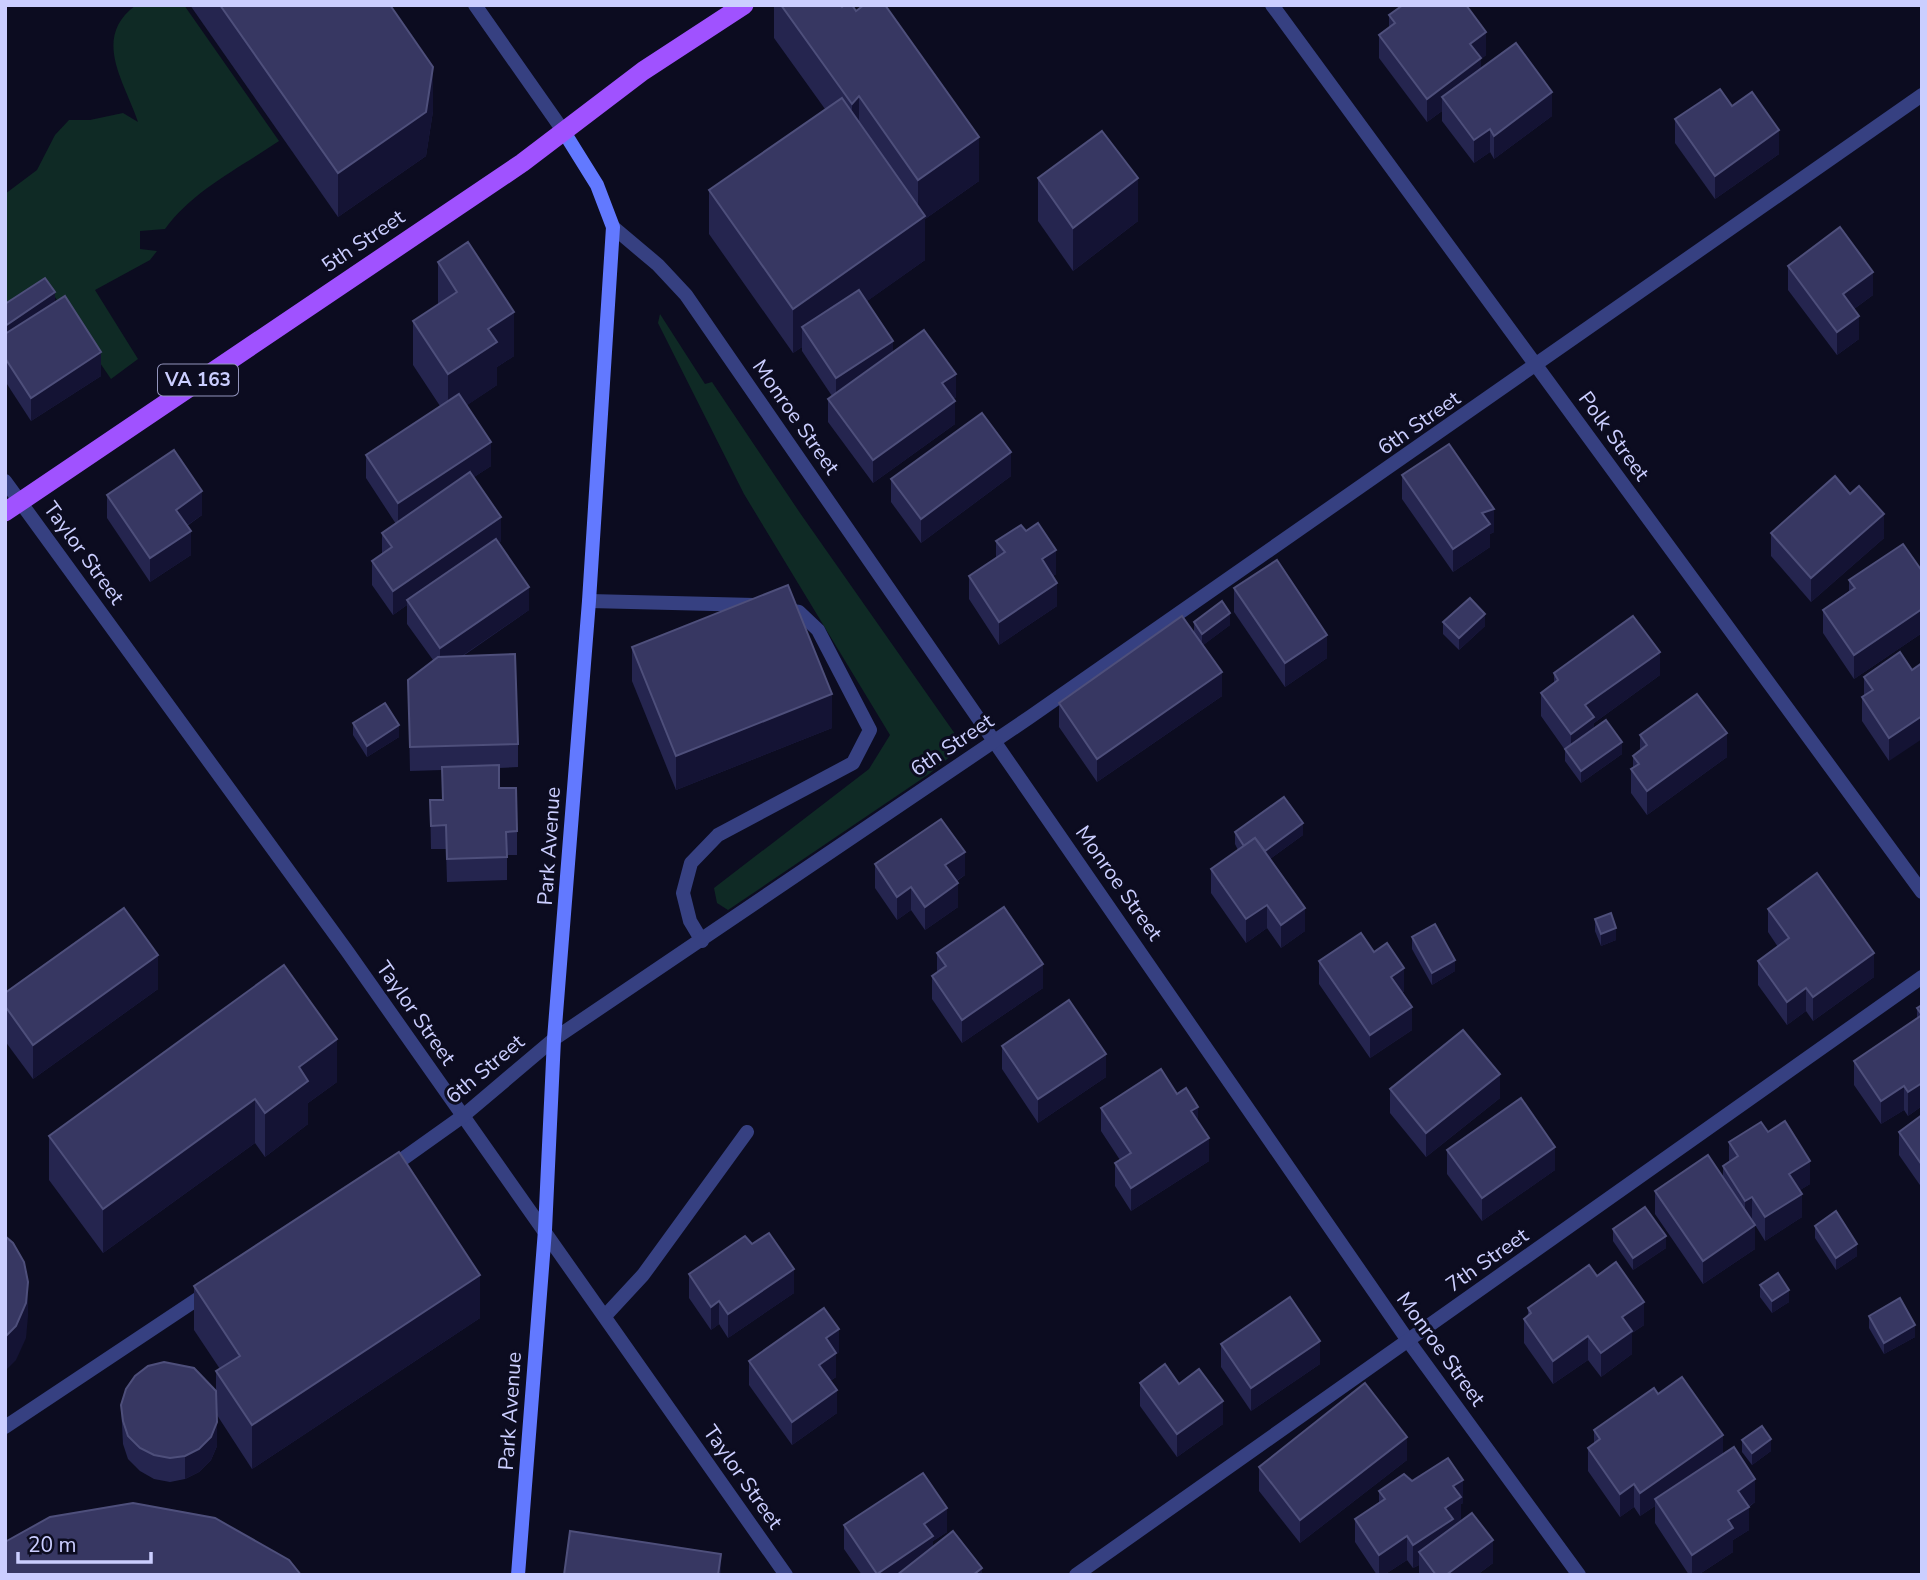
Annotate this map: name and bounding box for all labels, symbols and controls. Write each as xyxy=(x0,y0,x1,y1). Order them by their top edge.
street label: 5th Street xyxy=(316,203,411,279)
street label: Monroe Street xyxy=(746,354,846,481)
road number: VA 163 xyxy=(158,364,238,396)
street label: 6th Street xyxy=(1372,384,1466,462)
street label: Polk Street xyxy=(1572,386,1656,487)
street label: Taylor Street xyxy=(37,496,131,611)
street label: 6th Street xyxy=(905,707,1000,783)
street label: Park Avenue xyxy=(531,786,567,906)
street label: Monroe Street xyxy=(1069,820,1169,947)
street label: Taylor Street xyxy=(370,955,462,1071)
street label: 6th Street xyxy=(440,1027,531,1110)
street label: 7th Street xyxy=(1440,1221,1534,1299)
street label: Monroe Street xyxy=(1390,1286,1492,1412)
street label: Park Avenue xyxy=(492,1351,528,1471)
street label: Taylor Street xyxy=(697,1419,789,1535)
scale bar xyxy=(18,1520,150,1564)
text: 20 m xyxy=(28,1531,77,1559)

